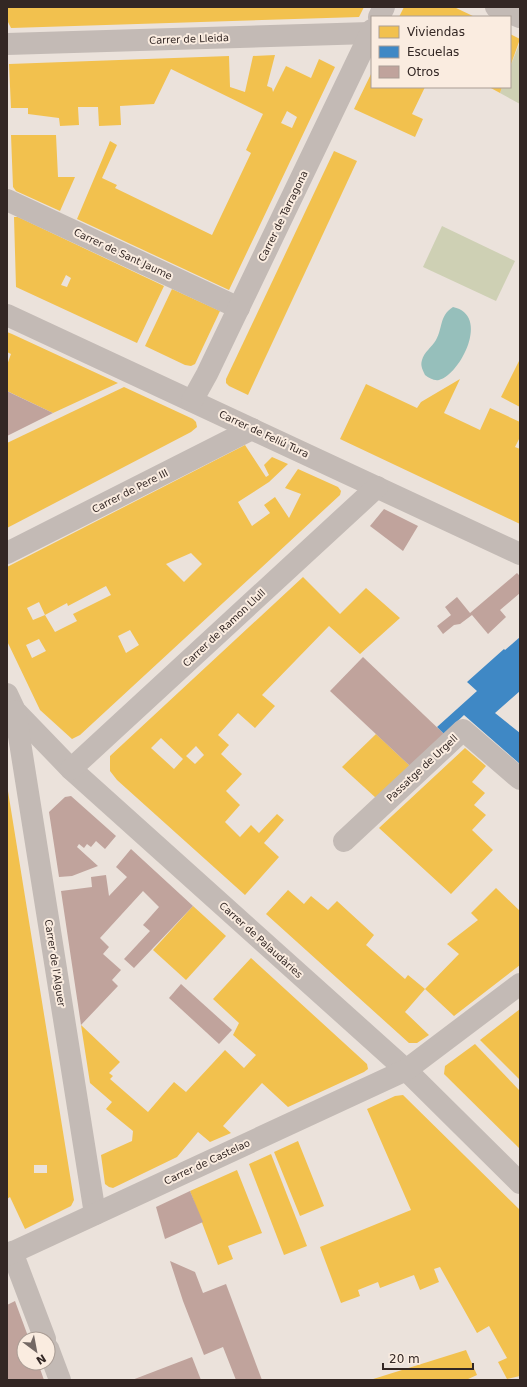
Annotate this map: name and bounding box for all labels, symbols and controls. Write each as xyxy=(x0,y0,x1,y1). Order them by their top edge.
legend xyxy=(371,16,511,88)
text: Viviendas xyxy=(407,25,465,39)
street label: Carrer de Lleida xyxy=(149,32,229,46)
text: Escuelas xyxy=(407,45,459,59)
text: Otros xyxy=(407,65,439,79)
street label: Carrer de Tarragona xyxy=(256,169,310,263)
street label: Carrer de Sant Jaume xyxy=(72,226,174,282)
street label: Carrer de Feliú Tura xyxy=(217,408,311,460)
street label: Carrer de Pere III xyxy=(90,467,170,515)
street label: Carrer de Ramon Llull xyxy=(181,587,267,669)
street label: Passatge de Urgell xyxy=(384,732,460,804)
street label: Carrer de Palaudàries xyxy=(217,900,305,980)
street label: Carrer de l'Alguer xyxy=(43,919,67,1008)
street label: Carrer de Castelao xyxy=(162,1137,252,1187)
north arrow xyxy=(16,1331,56,1371)
scale bar xyxy=(383,1345,473,1371)
text: N xyxy=(34,1351,48,1367)
text: 20 m xyxy=(389,1352,420,1366)

